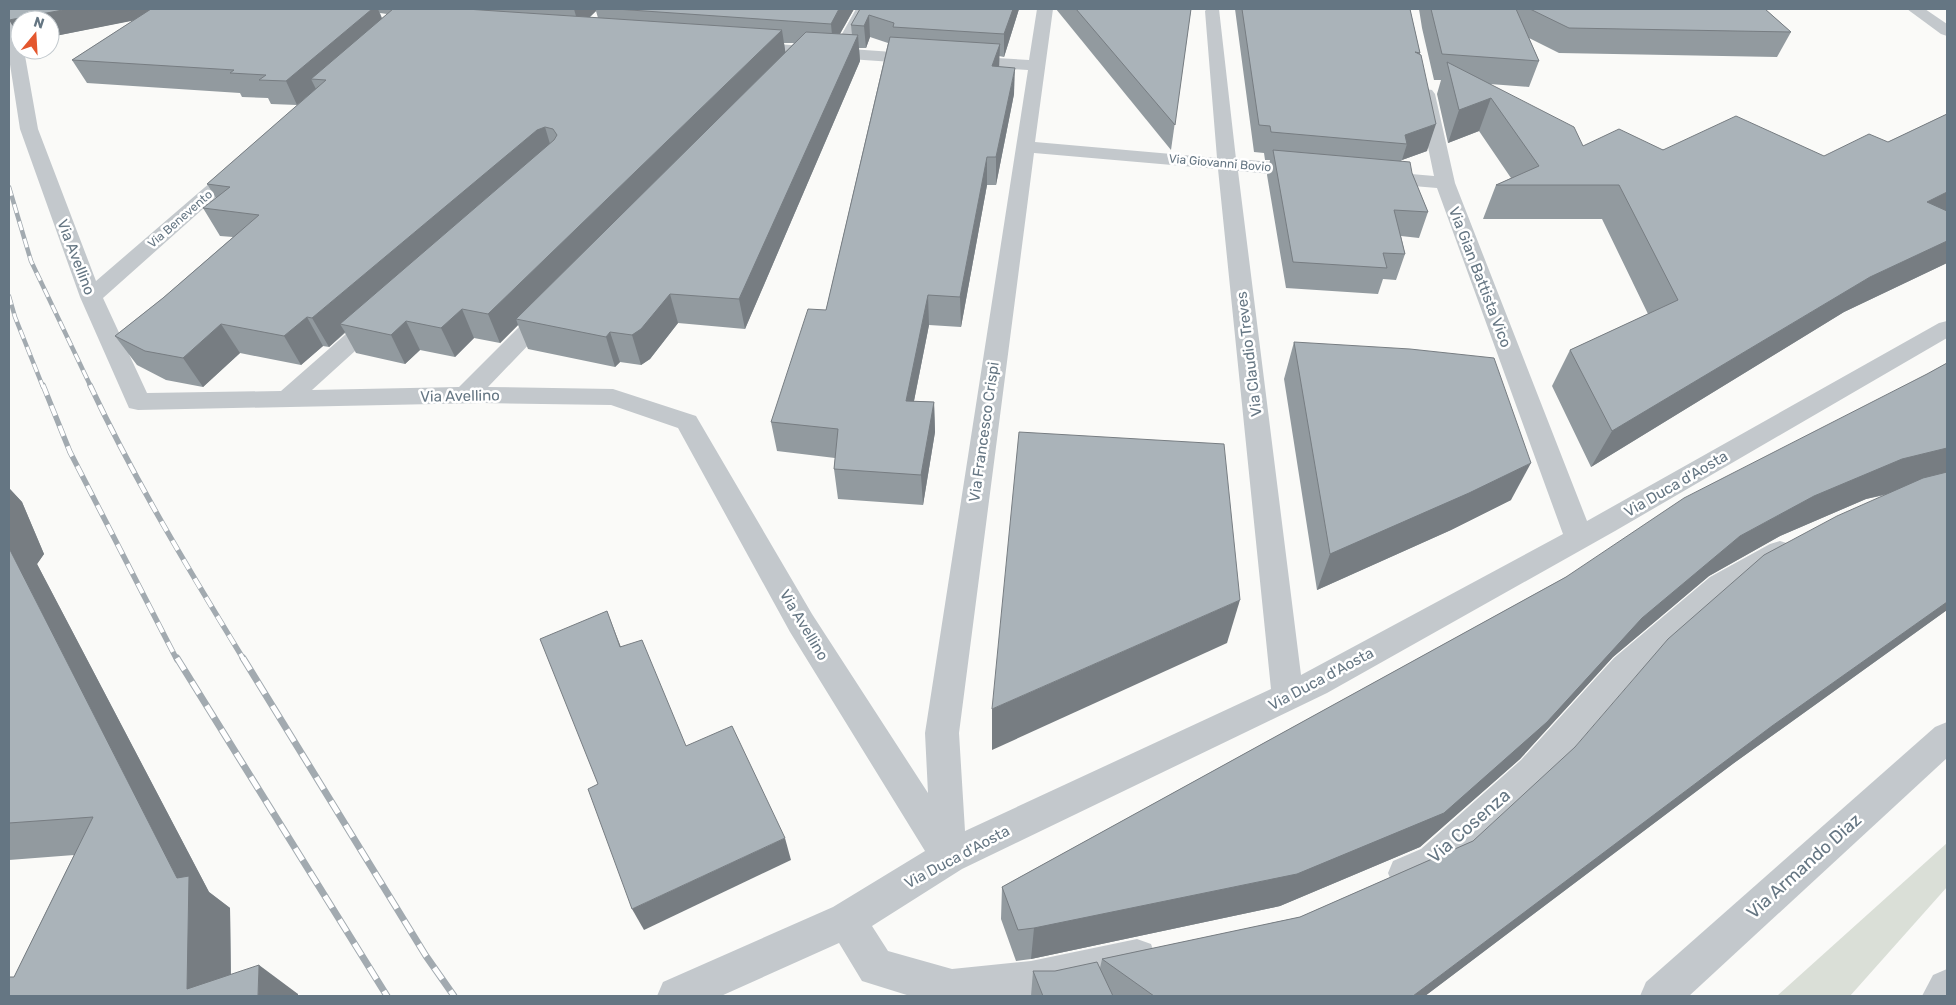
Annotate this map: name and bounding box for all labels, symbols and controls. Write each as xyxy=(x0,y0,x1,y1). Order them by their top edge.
north arrow xyxy=(10,10,60,60)
text: N xyxy=(31,13,46,33)
street label: Via Giovanni Bovio xyxy=(1168,152,1272,174)
street label: Via Benevento xyxy=(145,187,215,251)
street label: Via Gian Battista Vico xyxy=(1445,204,1515,350)
street label: Via Avellino xyxy=(53,217,99,297)
street label: Via Claudio Treves xyxy=(1232,290,1266,418)
street label: Via Francesco Crispi xyxy=(965,361,1003,503)
street label: Via Avellino xyxy=(420,386,500,406)
street label: Via Duca d'Aosta xyxy=(1621,447,1731,521)
street label: Via Avellino xyxy=(776,586,832,664)
street label: Via Duca d'Aosta xyxy=(1265,644,1377,714)
street label: Via Cosenza xyxy=(1423,784,1515,868)
street label: Via Armando Diaz xyxy=(1742,809,1866,923)
street label: Via Duca d'Aosta xyxy=(901,822,1013,892)

